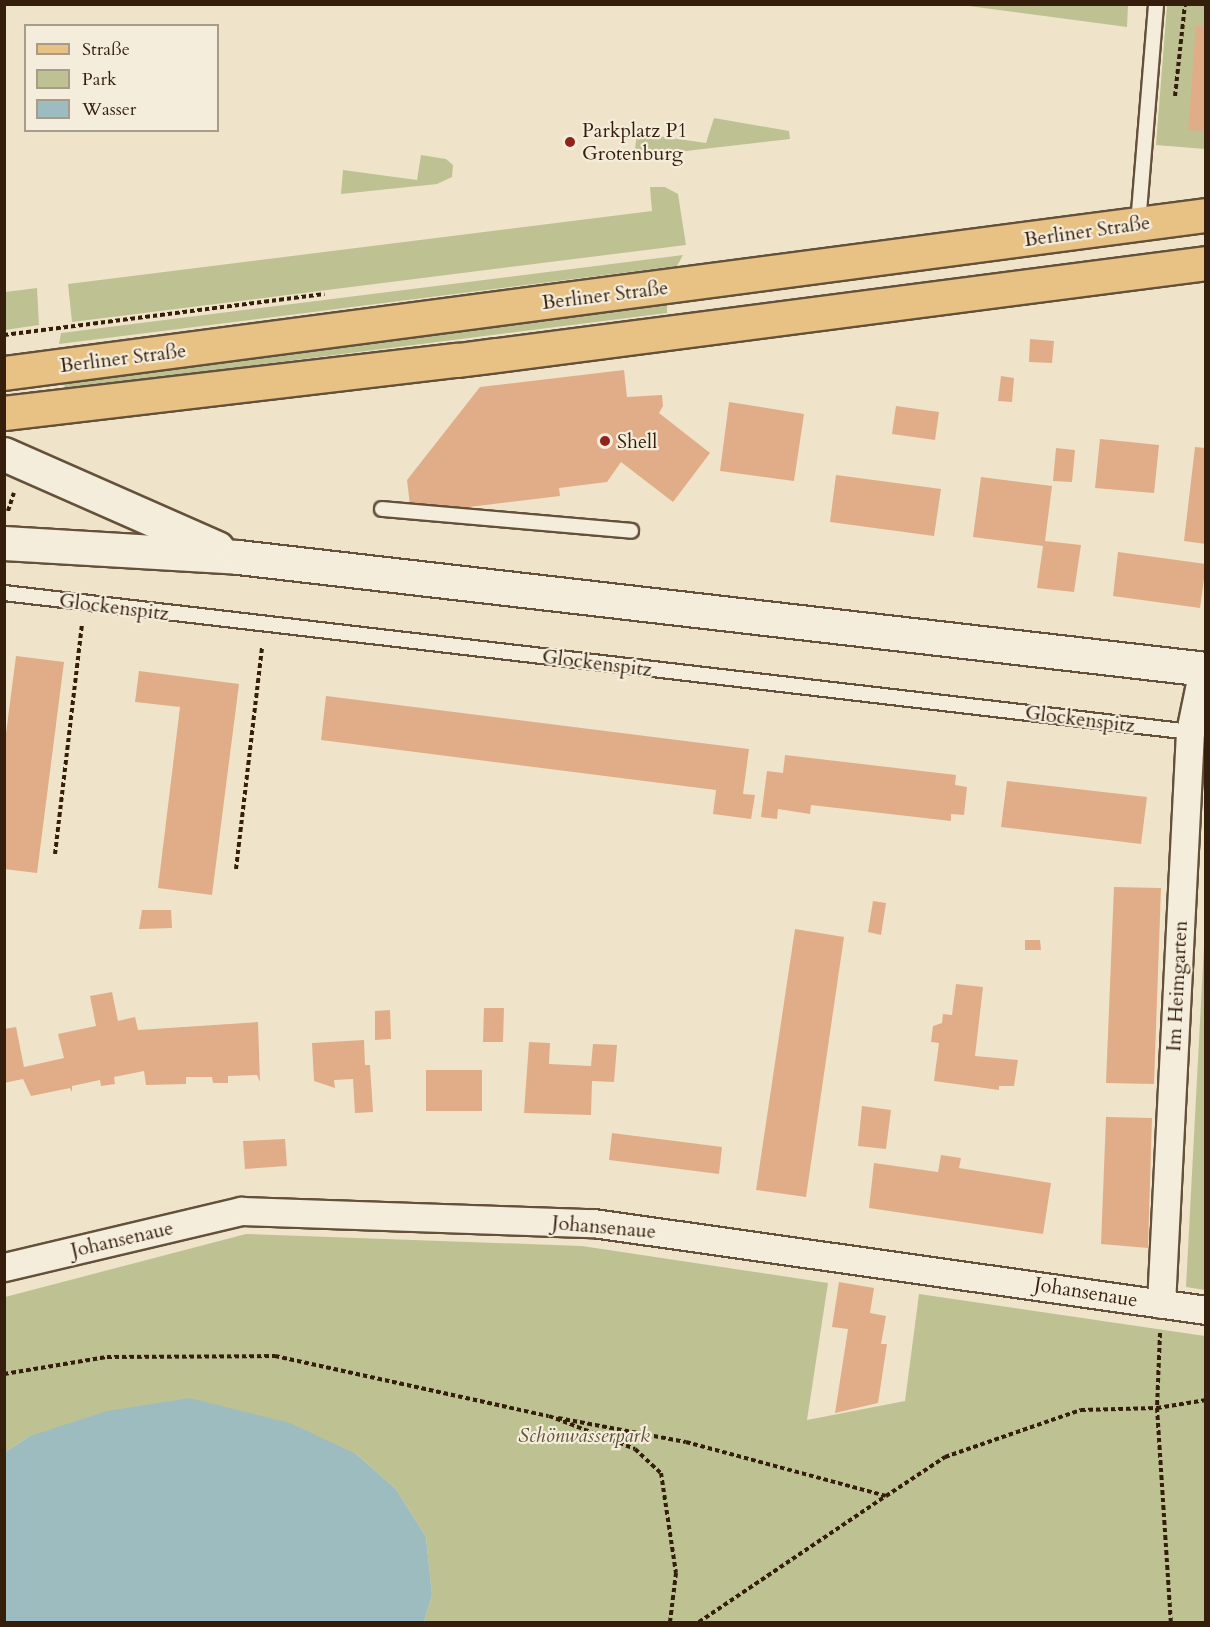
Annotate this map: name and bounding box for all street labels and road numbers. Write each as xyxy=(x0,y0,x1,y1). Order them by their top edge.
street label: Berliner Straße xyxy=(1022,210,1152,252)
street label: Berliner Straße xyxy=(540,275,670,315)
street label: Berliner Straße xyxy=(58,338,188,378)
street label: Glockenspitz xyxy=(58,588,170,626)
street label: Glockenspitz xyxy=(541,644,653,682)
street label: Glockenspitz xyxy=(1024,700,1136,738)
street label: Im Heimgarten xyxy=(1162,920,1192,1052)
street label: Johansenaue xyxy=(551,1210,657,1244)
street label: Johansenaue xyxy=(68,1216,176,1262)
street label: Johansenaue xyxy=(1033,1272,1139,1312)

